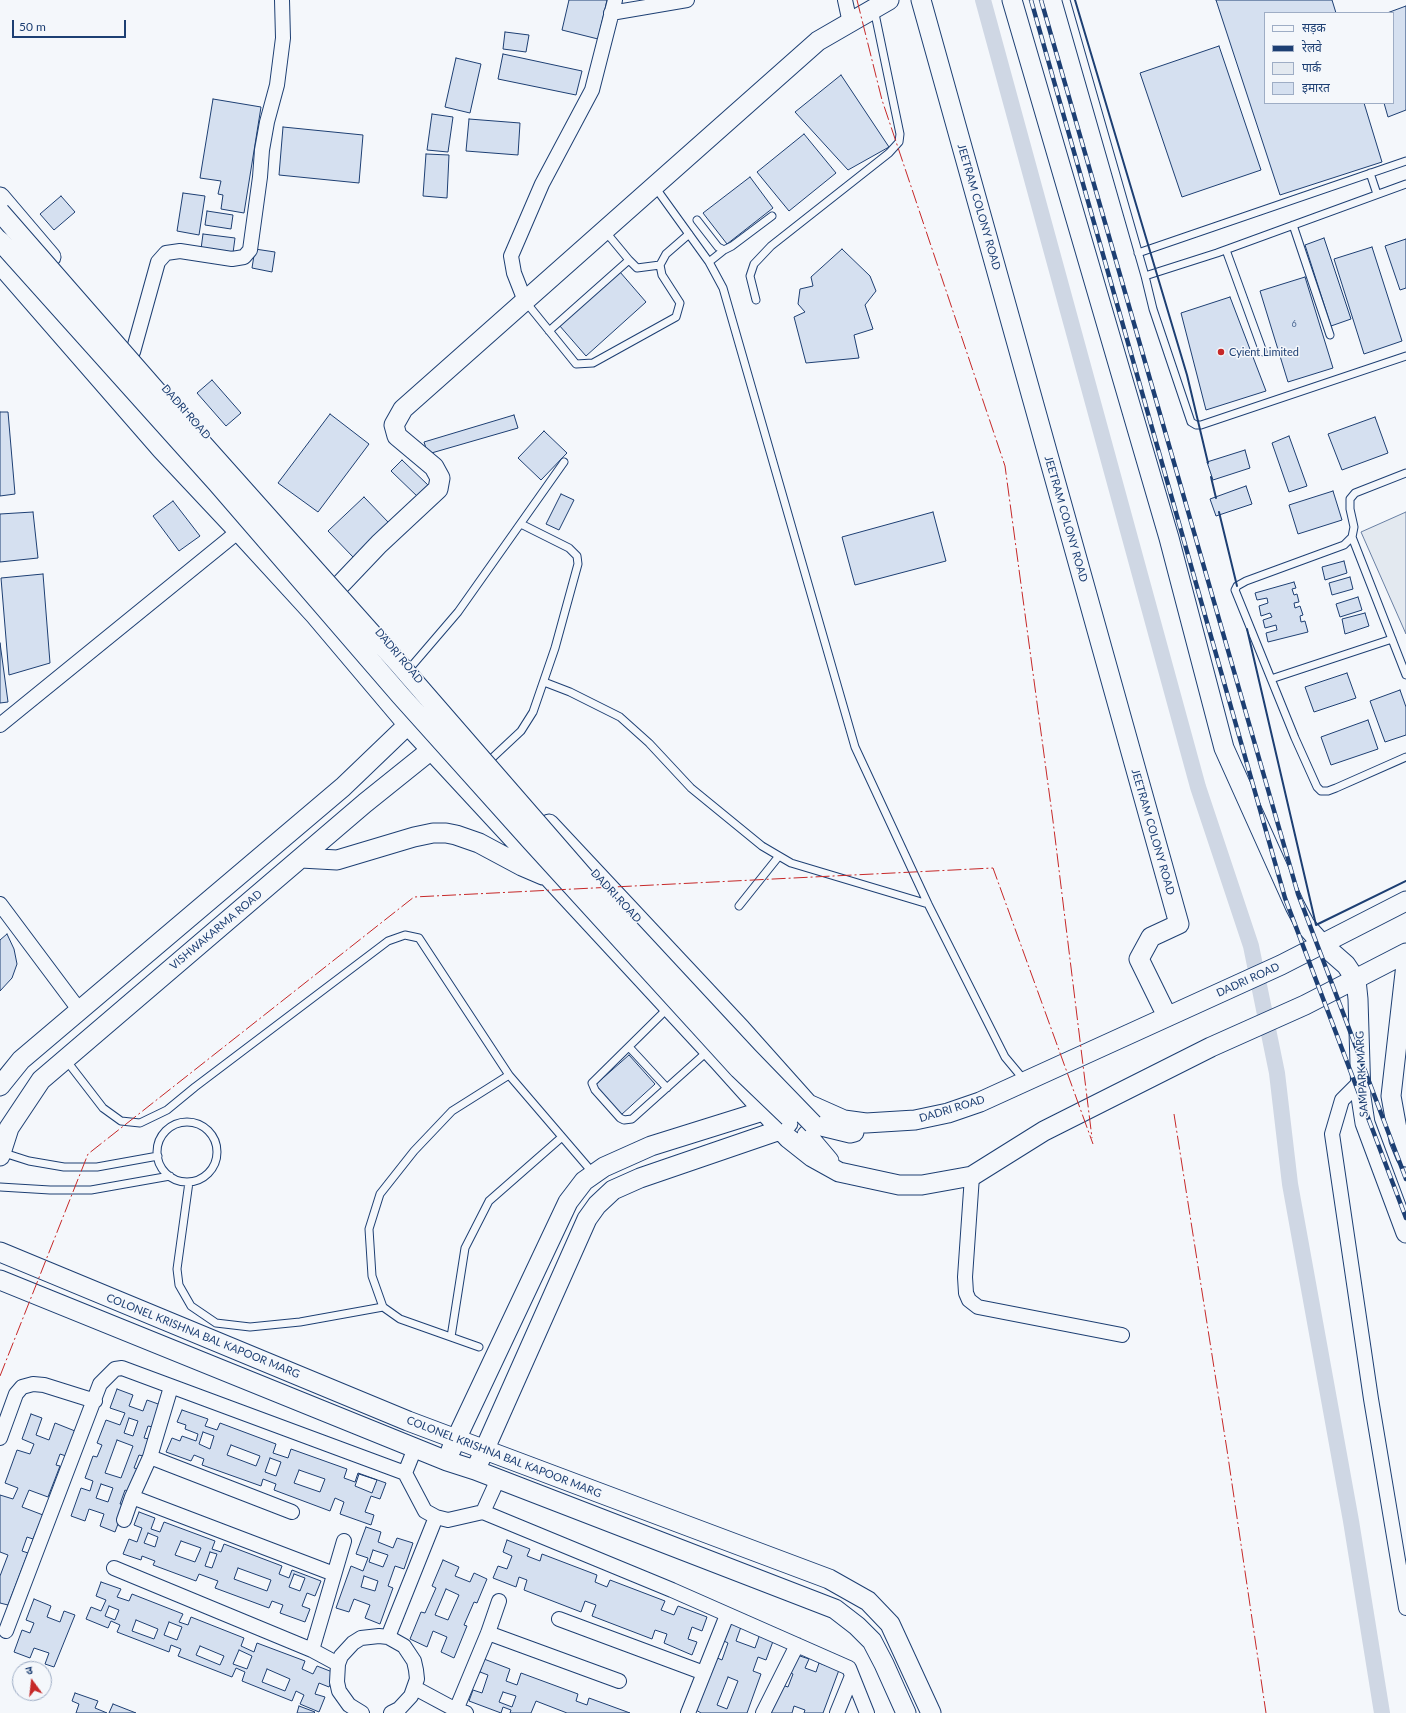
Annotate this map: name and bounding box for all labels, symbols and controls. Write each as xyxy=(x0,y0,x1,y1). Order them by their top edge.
scale bar xyxy=(14,12,128,38)
legend xyxy=(1264,12,1394,104)
text: 50 m xyxy=(19,19,46,34)
text: सड़क xyxy=(1302,20,1326,35)
text: रेलवे xyxy=(1302,40,1322,55)
text: पार्क xyxy=(1302,60,1321,75)
text: इमारत xyxy=(1302,80,1330,95)
street label: JEETRAM COLONY ROAD xyxy=(955,142,1003,272)
house number: 6 xyxy=(1291,319,1297,329)
place label: Cyient Limited xyxy=(1229,345,1299,359)
marker: Cyient Limited xyxy=(1216,347,1226,357)
street label: DADRI ROAD xyxy=(159,382,213,442)
street label: JEETRAM COLONY ROAD xyxy=(1042,454,1090,584)
street label: DADRI ROAD xyxy=(372,626,426,686)
street label: JEETRAM COLONY ROAD xyxy=(1129,767,1177,897)
street label: DADRI ROAD xyxy=(588,867,644,925)
street label: VISHWAKARMA ROAD xyxy=(167,887,265,973)
street label: DADRI ROAD xyxy=(1214,960,1282,1000)
street label: SAMPARK MARG xyxy=(1353,1030,1371,1118)
street label: DADRI ROAD xyxy=(918,1093,986,1125)
street label: COLONEL KRISHNA BAL KAPOOR MARG xyxy=(104,1291,302,1381)
street label: COLONEL KRISHNA BAL KAPOOR MARG xyxy=(405,1414,603,1500)
north arrow xyxy=(12,1661,52,1701)
text: उ xyxy=(24,1663,34,1677)

